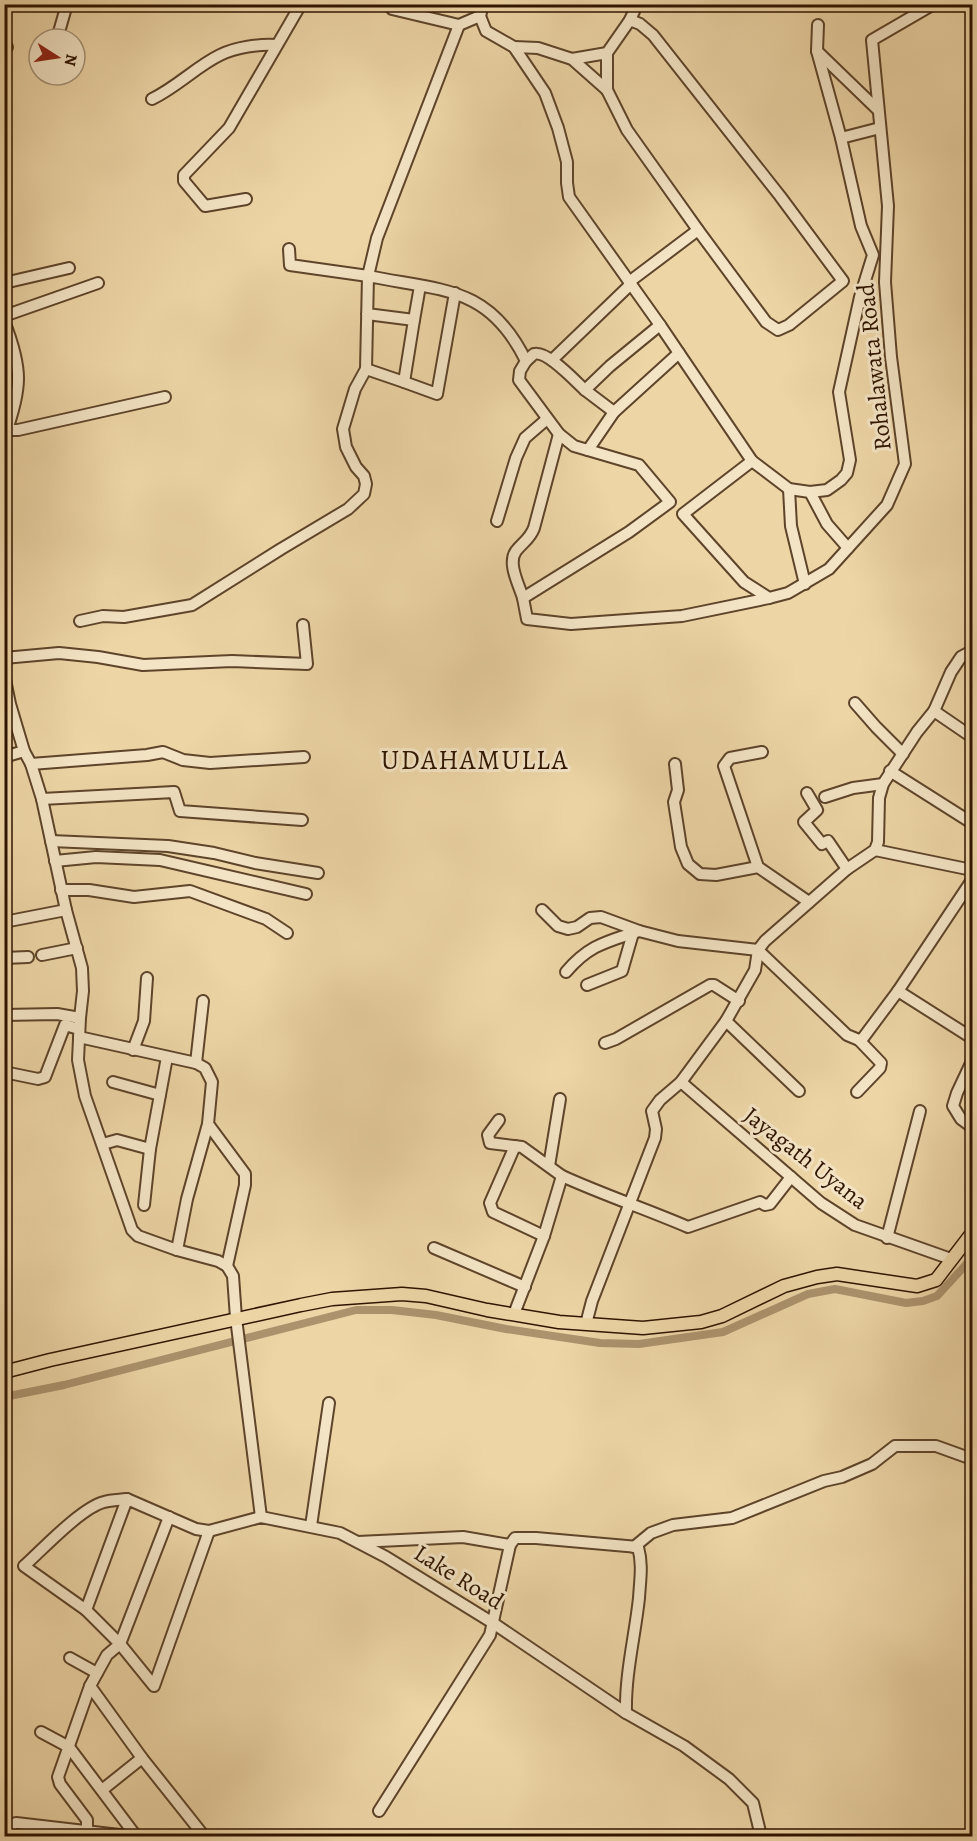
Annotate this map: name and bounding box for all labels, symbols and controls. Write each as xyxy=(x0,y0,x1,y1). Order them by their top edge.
north arrow xyxy=(27,27,87,87)
text: N xyxy=(59,52,83,68)
street label: Rohalawata Road xyxy=(849,282,899,452)
district label: UDAHAMULLA xyxy=(381,742,569,778)
street label: Jayagath Uyana xyxy=(737,1099,876,1217)
street label: Lake Road xyxy=(408,1537,510,1617)

